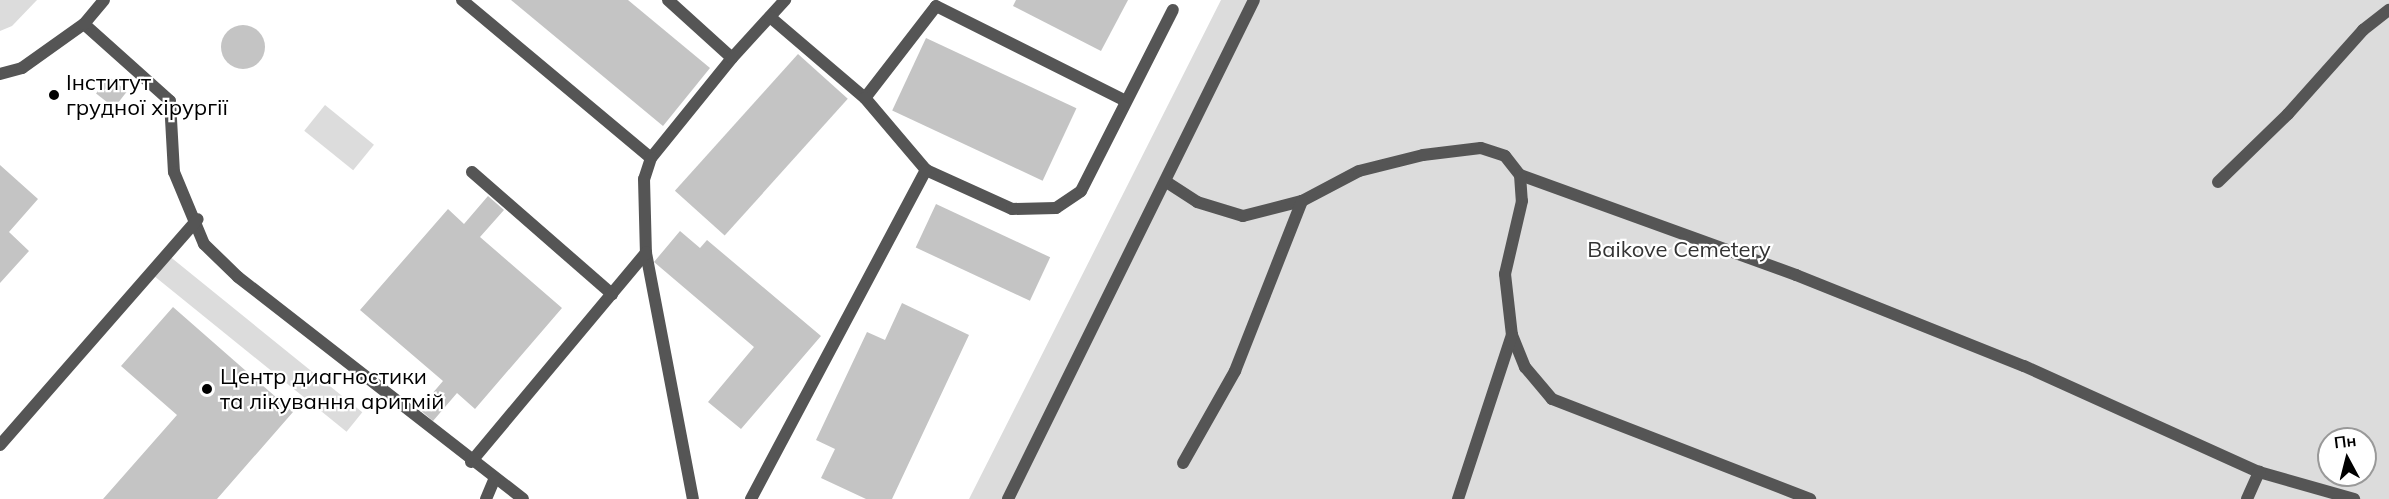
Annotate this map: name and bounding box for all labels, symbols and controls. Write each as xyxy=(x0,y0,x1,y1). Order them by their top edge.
place label: Інститут грудної хірургії xyxy=(66,69,228,120)
marker: Інститут грудної хірургії xyxy=(47,88,61,102)
park label: Baikove Cemetery xyxy=(1587,237,1771,263)
place label: Центр диагностики та лікування аритмій xyxy=(220,363,444,414)
marker: Центр диагностики та лікування аритмій xyxy=(198,380,216,398)
north arrow xyxy=(2317,427,2377,487)
text: Пн xyxy=(2333,430,2357,452)

